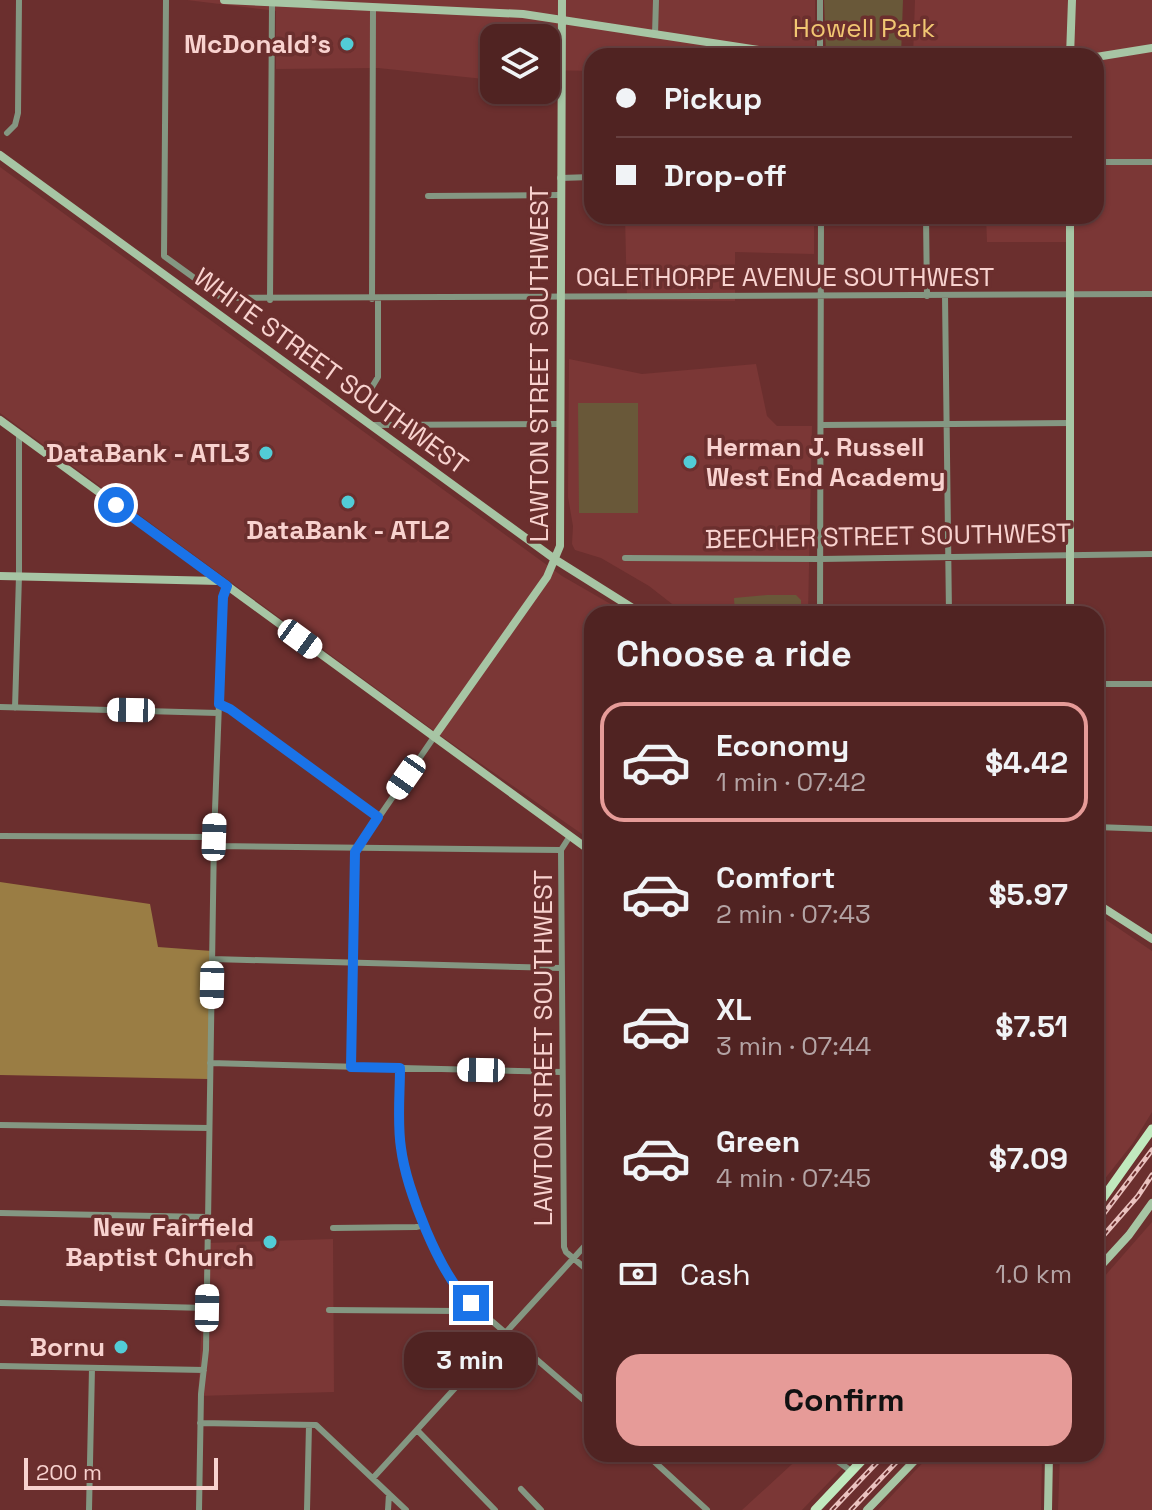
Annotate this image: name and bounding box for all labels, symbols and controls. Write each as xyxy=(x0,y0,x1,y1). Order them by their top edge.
park label: Howell Park xyxy=(793,11,935,45)
map controls xyxy=(480,24,560,104)
button: layers xyxy=(480,24,560,104)
place label: McDonald's xyxy=(184,27,331,61)
marker: McDonald's xyxy=(338,35,356,53)
text: Pickup xyxy=(664,79,762,118)
text: Drop-off xyxy=(664,156,787,195)
street label: LAWTON STREET SOUTHWEST xyxy=(522,186,556,542)
street label: WHITE STREET SOUTHWEST xyxy=(187,260,475,482)
street label: OGLETHORPE AVENUE SOUTHWEST xyxy=(576,260,994,294)
place label: Herman J. Russell West End Academy xyxy=(706,430,945,494)
place label: DataBank - ATL3 xyxy=(46,436,250,470)
marker: DataBank - ATL3 xyxy=(257,444,275,462)
marker: Herman J. Russell West End Academy xyxy=(681,453,699,471)
route start xyxy=(98,487,134,523)
marker: DataBank - ATL2 xyxy=(339,493,357,511)
place label: DataBank - ATL2 xyxy=(246,513,450,547)
street label: BEECHER STREET SOUTHWEST xyxy=(705,516,1071,556)
car xyxy=(274,615,326,663)
text: Choose a ride xyxy=(616,631,852,677)
car xyxy=(107,698,155,722)
icon: car xyxy=(620,726,692,798)
text: Economy xyxy=(716,726,849,765)
text: $4.42 xyxy=(985,743,1068,782)
car xyxy=(382,750,430,804)
text: 1 min · 07:42 xyxy=(716,765,866,799)
car xyxy=(201,813,227,861)
icon: car xyxy=(620,858,692,930)
text: Comfort xyxy=(716,858,835,897)
street label: LAWTON STREET SOUTHWEST xyxy=(526,870,560,1226)
text: $5.97 xyxy=(988,875,1068,914)
text: 2 min · 07:43 xyxy=(716,897,871,931)
car xyxy=(200,961,224,1009)
icon: car xyxy=(620,990,692,1062)
text: XL xyxy=(716,990,752,1029)
text: $7.51 xyxy=(995,1007,1068,1046)
text: 3 min · 07:44 xyxy=(716,1029,871,1063)
car xyxy=(457,1058,505,1082)
icon: car xyxy=(620,1122,692,1194)
text: Green xyxy=(716,1122,800,1161)
text: $7.09 xyxy=(989,1139,1068,1178)
text: 4 min · 07:45 xyxy=(716,1161,871,1195)
place label: New Fairfield Baptist Church xyxy=(65,1210,254,1274)
marker: New Fairfield Baptist Church xyxy=(261,1233,279,1251)
icon: cash xyxy=(616,1252,660,1296)
text: Cash xyxy=(680,1255,751,1294)
text: 1.0 km xyxy=(995,1257,1072,1291)
car xyxy=(195,1284,219,1332)
route end xyxy=(453,1285,489,1321)
place label: Bornu xyxy=(30,1330,105,1364)
callout: 3 min xyxy=(405,1331,537,1387)
marker: Bornu xyxy=(112,1338,130,1356)
text: 3 min xyxy=(436,1343,504,1377)
button: Confirm xyxy=(616,1354,1072,1446)
scale bar xyxy=(24,1454,218,1490)
text: 200 m xyxy=(36,1458,102,1486)

